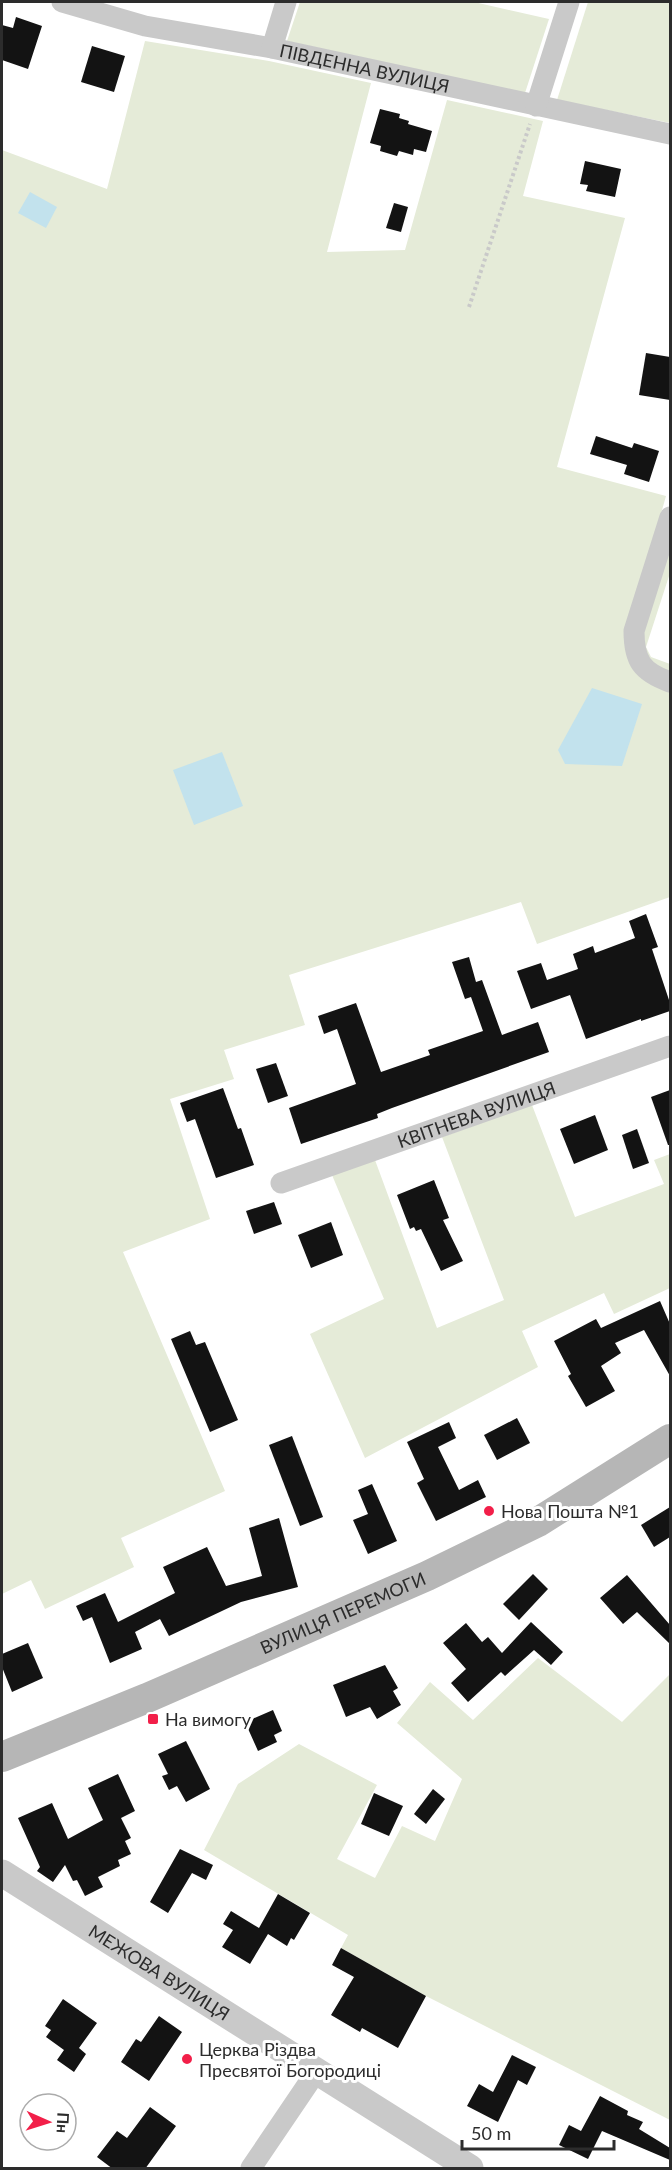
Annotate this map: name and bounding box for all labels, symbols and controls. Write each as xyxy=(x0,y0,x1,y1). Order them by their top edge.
street label: ПІВДЕННА ВУЛИЦЯ xyxy=(278,39,451,97)
street label: КВІТНЕВА ВУЛИЦЯ xyxy=(394,1076,558,1152)
place label: Нова Пошта №1 xyxy=(501,1500,639,1522)
marker: Нова Пошта №1 xyxy=(482,1504,496,1518)
street label: ВУЛИЦЯ ПЕРЕМОГИ xyxy=(256,1567,429,1658)
place label: На вимогу xyxy=(165,1708,252,1730)
marker: На вимогу xyxy=(146,1712,160,1726)
street label: МЕЖОВА ВУЛИЦЯ xyxy=(85,1920,234,2025)
place label: Церква Різдва Пресвятої Богородиці xyxy=(199,2038,381,2081)
marker: Церква Різдва Пресвятої Богородиці xyxy=(180,2052,194,2066)
north arrow xyxy=(18,2092,78,2152)
text: Пн xyxy=(53,2112,74,2134)
scale bar xyxy=(462,2113,614,2151)
text: 50 m xyxy=(471,2122,511,2144)

